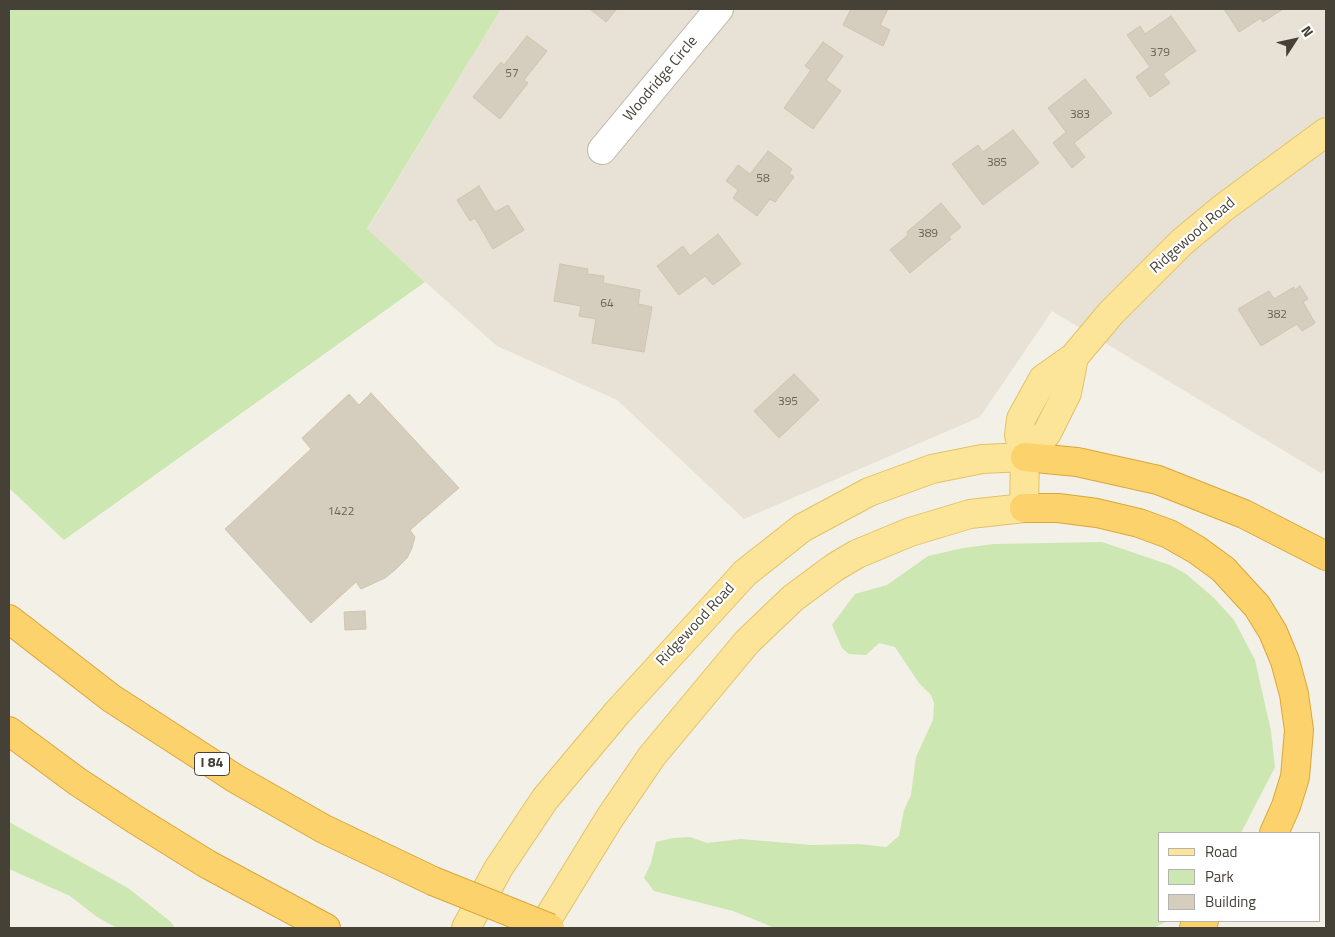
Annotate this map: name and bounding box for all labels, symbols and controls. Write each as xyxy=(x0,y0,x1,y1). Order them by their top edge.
north arrow xyxy=(1270,15,1320,65)
text: N xyxy=(1296,21,1319,41)
street label: Woodridge Circle xyxy=(620,33,702,125)
house number: 379 xyxy=(1150,46,1170,60)
house number: 57 xyxy=(505,67,519,81)
house number: 383 xyxy=(1070,108,1090,122)
house number: 385 xyxy=(987,156,1007,170)
house number: 58 xyxy=(756,172,770,186)
street label: Ridgewood Road xyxy=(1147,194,1239,278)
house number: 389 xyxy=(918,227,938,241)
house number: 64 xyxy=(600,297,614,311)
house number: 382 xyxy=(1267,308,1287,322)
house number: 395 xyxy=(778,395,798,409)
house number: 1422 xyxy=(328,505,354,519)
street label: Ridgewood Road xyxy=(653,580,739,670)
road number: I 84 xyxy=(194,752,230,776)
legend xyxy=(1158,832,1320,922)
text: Road xyxy=(1205,840,1237,863)
text: Park xyxy=(1205,865,1234,888)
text: Building xyxy=(1205,890,1256,913)

